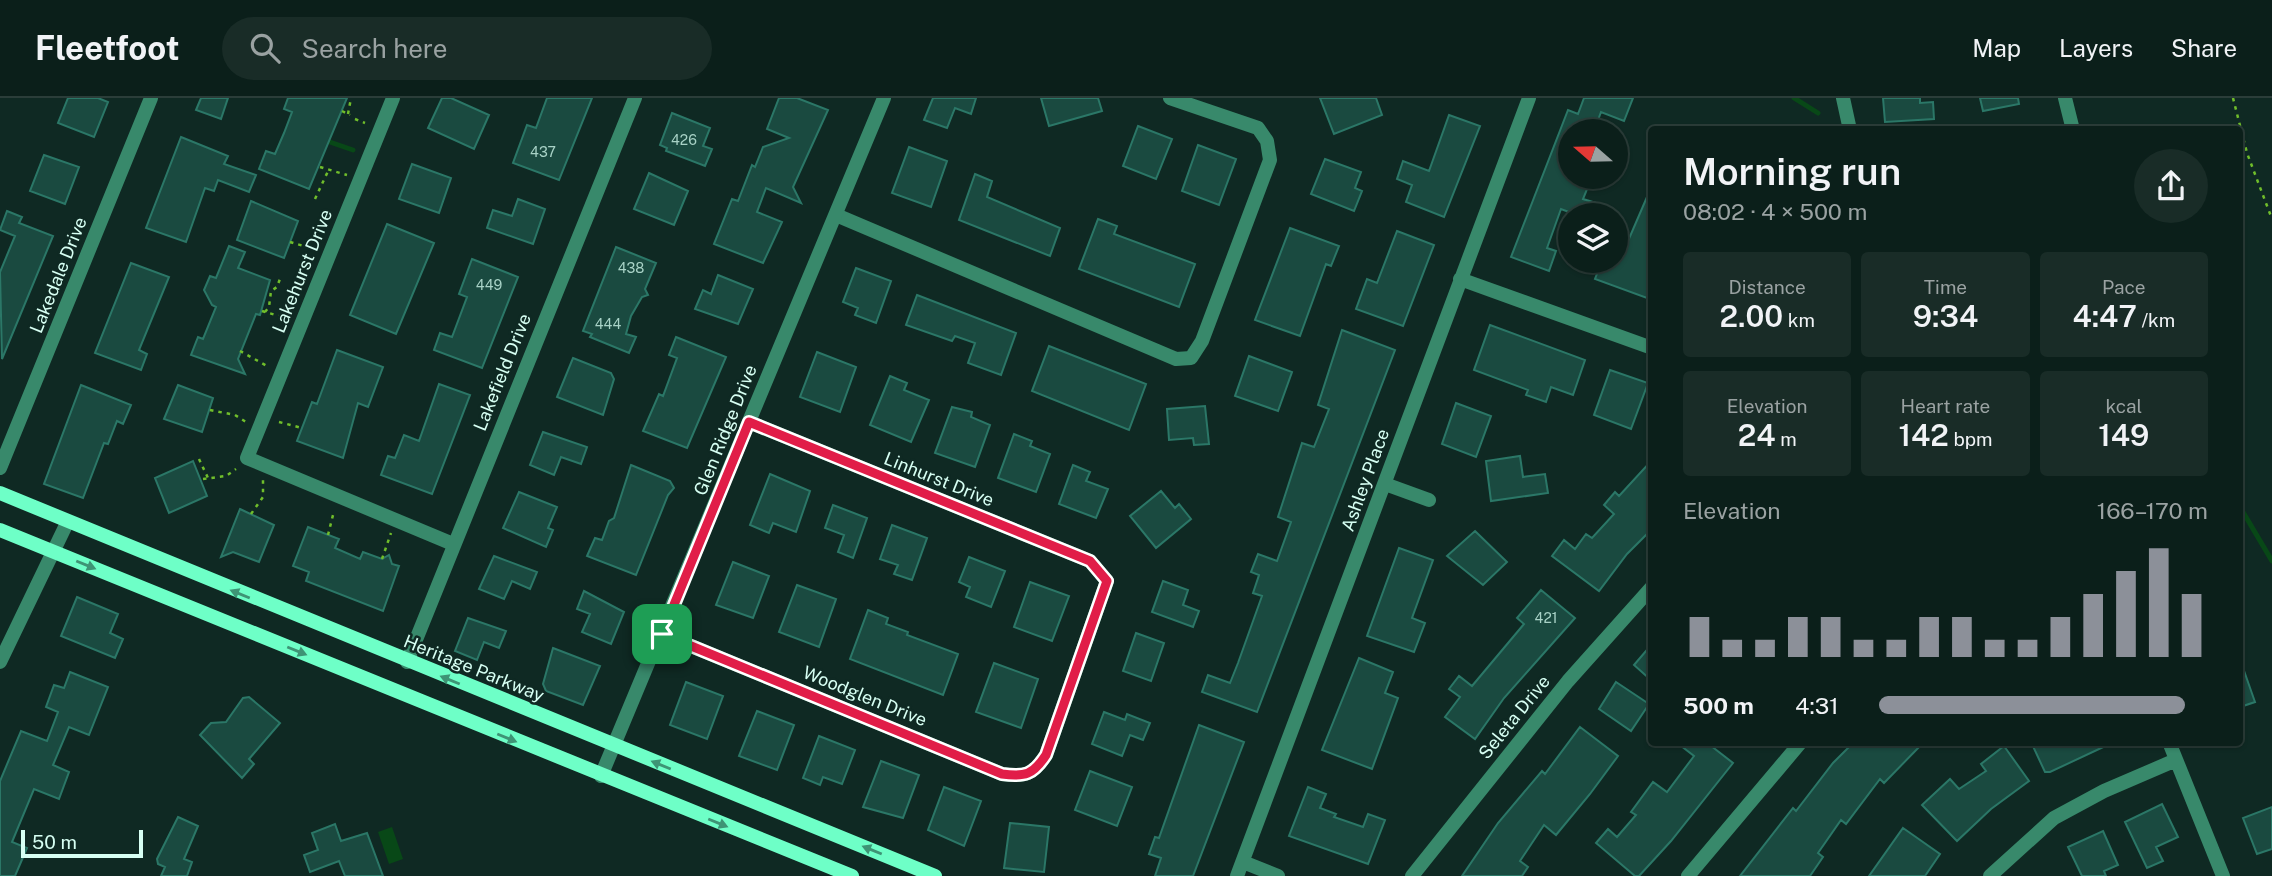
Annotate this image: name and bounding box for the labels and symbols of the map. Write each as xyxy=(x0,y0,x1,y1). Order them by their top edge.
north arrow xyxy=(1558,119,1628,189)
house number: 426 xyxy=(671,132,697,148)
house number: 437 xyxy=(530,144,556,160)
street label: Lakehurst Drive xyxy=(268,206,336,336)
street label: Lakedale Drive xyxy=(25,214,91,336)
house number: 438 xyxy=(618,260,644,276)
house number: 449 xyxy=(476,277,502,293)
street label: Lakefield Drive xyxy=(469,310,535,434)
house number: 444 xyxy=(595,316,621,332)
street label: Glen Ridge Drive xyxy=(689,362,761,498)
street label: Ashley Place xyxy=(1337,426,1393,534)
street label: Linhurst Drive xyxy=(881,447,997,511)
one-way arrow xyxy=(76,559,97,570)
one-way arrow xyxy=(229,588,250,599)
pin xyxy=(632,604,692,664)
house number: 421 xyxy=(1535,610,1557,626)
street label: Heritage Parkway xyxy=(401,630,548,706)
one-way arrow xyxy=(286,645,307,656)
street label: Woodglen Drive xyxy=(800,662,930,730)
street label: Seleta Drive xyxy=(1474,671,1554,763)
one-way arrow xyxy=(440,674,461,685)
one-way arrow xyxy=(497,732,518,743)
one-way arrow xyxy=(651,759,672,770)
one-way arrow xyxy=(707,818,728,829)
scale bar xyxy=(21,827,144,859)
one-way arrow xyxy=(861,845,882,856)

